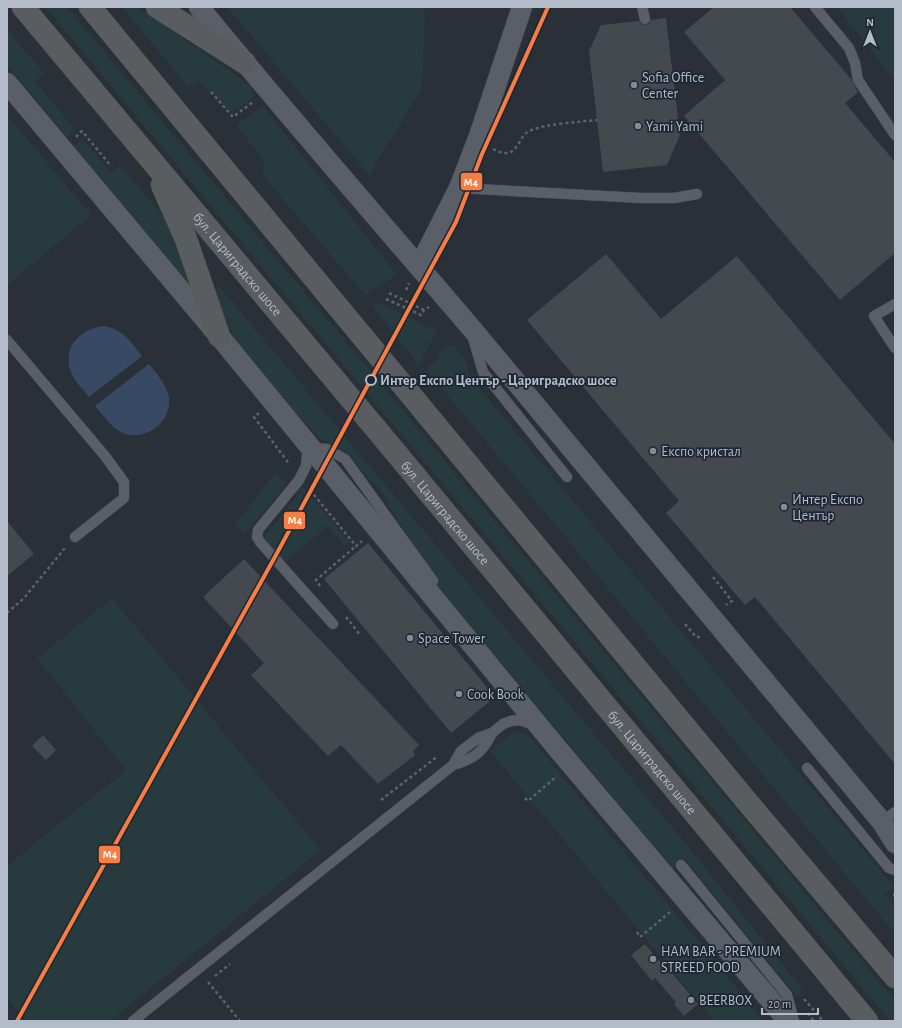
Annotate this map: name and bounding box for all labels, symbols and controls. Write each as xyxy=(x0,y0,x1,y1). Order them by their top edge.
north arrow xyxy=(850,12,890,52)
text: N xyxy=(866,17,874,28)
place label: Sofia Office Center xyxy=(642,71,704,101)
marker: Sofia Office Center xyxy=(629,80,639,90)
place label: Yami Yami xyxy=(646,120,703,134)
marker: Yami Yami xyxy=(633,121,643,131)
line badge: M4 xyxy=(460,172,483,191)
text: M4 xyxy=(464,177,479,188)
street label: бул. Цариградско шосе xyxy=(190,210,284,319)
marker: Интер Експо Център - Цариградско шосе xyxy=(365,374,377,386)
place label: Интер Експо Център - Цариградско шосе xyxy=(380,374,617,388)
place label: Експо кристал xyxy=(661,445,741,459)
marker: Експо кристал xyxy=(648,446,658,456)
street label: бул. Цариградско шосе xyxy=(398,459,492,568)
place label: Интер Експо Център xyxy=(792,493,863,523)
marker: Интер Експо Център xyxy=(779,502,789,512)
line badge: M4 xyxy=(283,511,306,530)
text: M4 xyxy=(288,515,303,526)
place label: Space Tower xyxy=(418,632,486,646)
marker: Space Tower xyxy=(405,633,415,643)
place label: Cook Book xyxy=(467,688,525,702)
marker: Cook Book xyxy=(454,689,464,699)
street label: бул. Цариградско шосе xyxy=(605,708,699,817)
line badge: M4 xyxy=(98,845,121,864)
text: M4 xyxy=(103,849,118,860)
place label: HAM BAR - PREMIUM STREED FOOD xyxy=(661,945,781,975)
marker: HAM BAR - PREMIUM STREED FOOD xyxy=(648,954,658,964)
scale bar xyxy=(762,990,818,1016)
place label: BEERBOX xyxy=(699,994,752,1008)
marker: BEERBOX xyxy=(686,995,696,1005)
text: 20 m xyxy=(768,998,791,1010)

